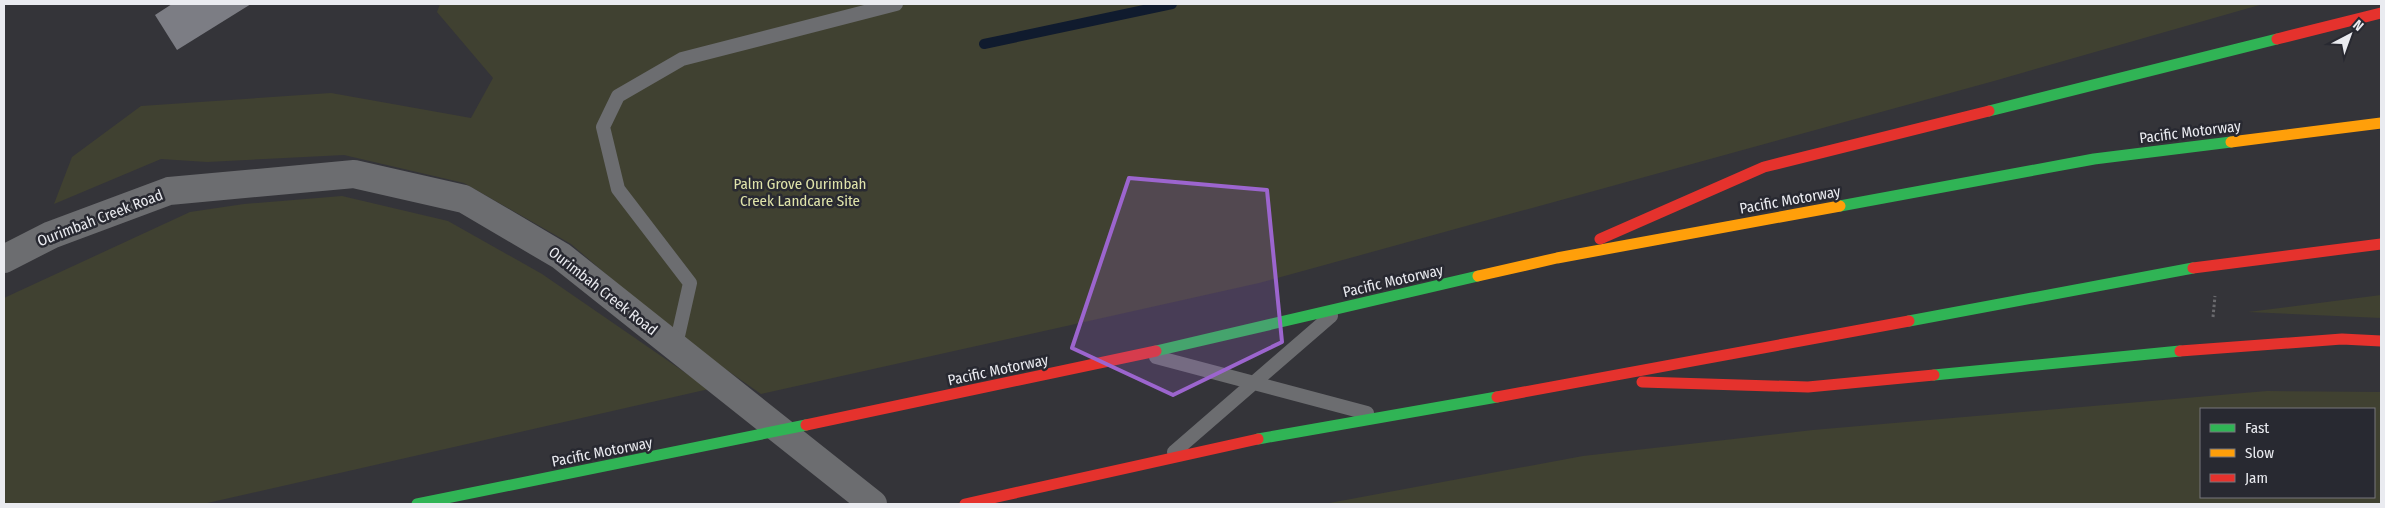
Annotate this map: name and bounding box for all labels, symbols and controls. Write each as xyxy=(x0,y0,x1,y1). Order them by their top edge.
north arrow xyxy=(2325,10,2375,60)
text: N xyxy=(2349,16,2367,35)
street label: Pacific Motorway xyxy=(2138,117,2242,147)
park label: Palm Grove Ourimbah Creek Landcare Site xyxy=(734,175,867,210)
street label: Pacific Motorway xyxy=(1738,182,1842,218)
street label: Ourimbah Creek Road xyxy=(35,186,165,250)
street label: Ourimbah Creek Road xyxy=(545,243,661,339)
street label: Pacific Motorway xyxy=(1341,261,1445,301)
street label: Pacific Motorway xyxy=(946,351,1050,389)
legend xyxy=(2200,408,2375,498)
text: Fast xyxy=(2245,419,2269,437)
street label: Pacific Motorway xyxy=(550,433,654,471)
text: Slow xyxy=(2245,444,2274,462)
text: Jam xyxy=(2245,469,2268,487)

